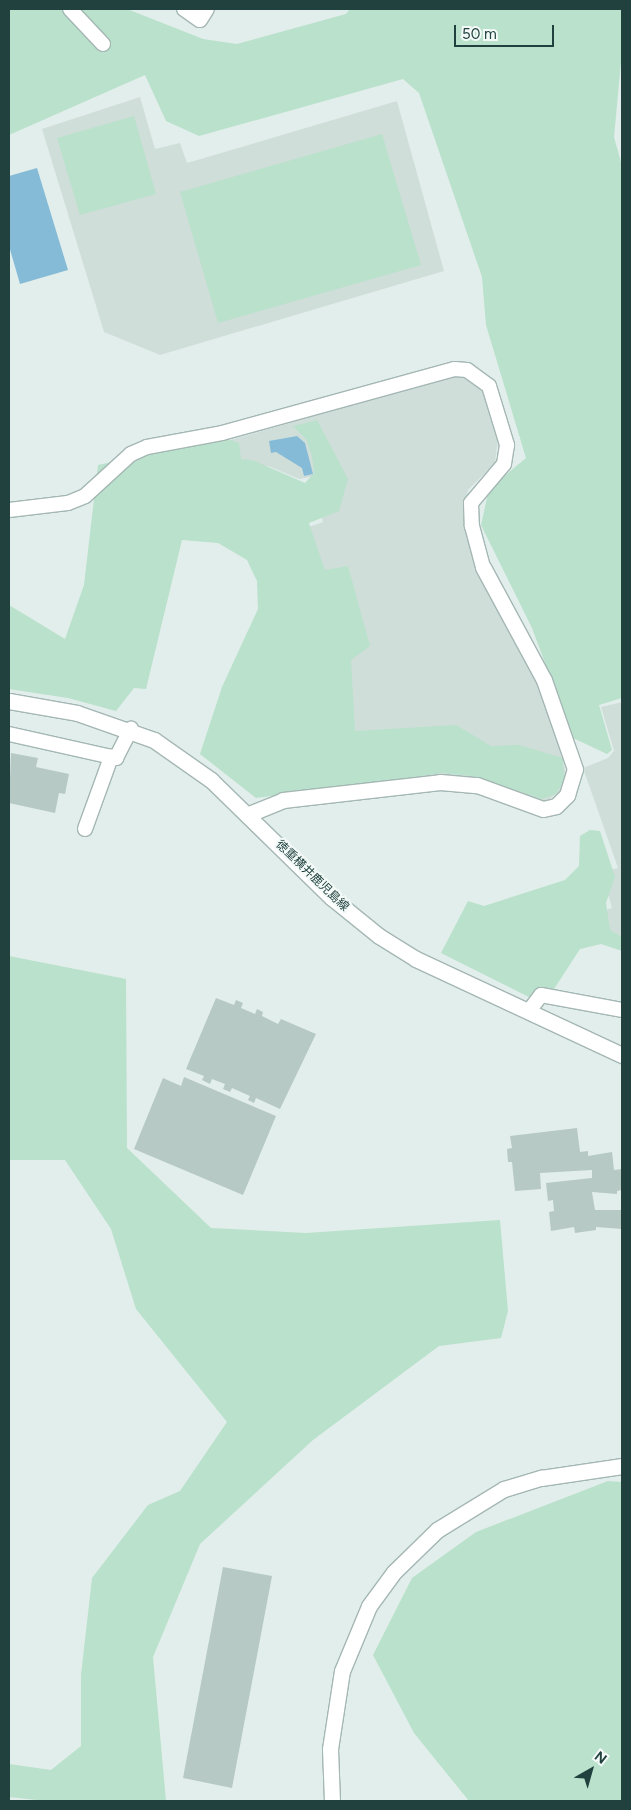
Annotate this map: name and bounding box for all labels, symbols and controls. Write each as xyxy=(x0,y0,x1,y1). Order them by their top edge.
scale bar xyxy=(456,15,556,47)
text: 50 m xyxy=(462,25,497,43)
street label: 徳重横井鹿児島線 xyxy=(272,837,352,915)
north arrow xyxy=(566,1745,616,1795)
text: N xyxy=(591,1748,610,1768)

